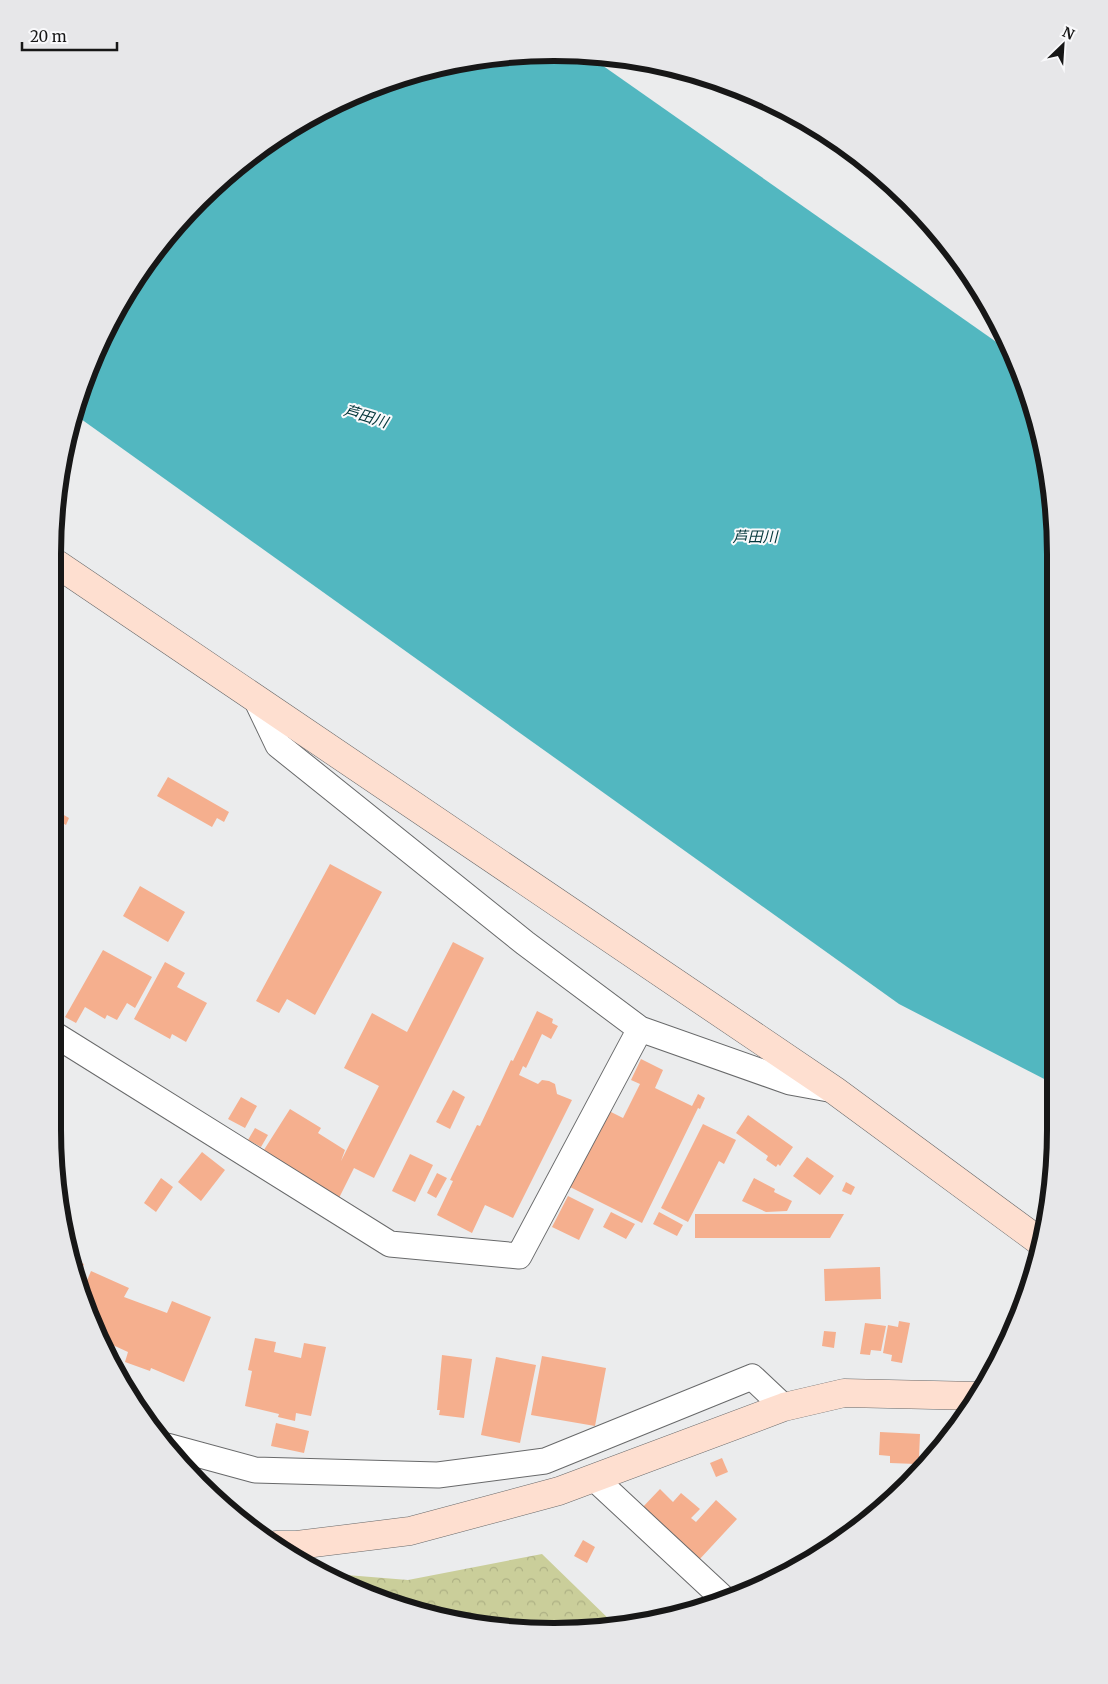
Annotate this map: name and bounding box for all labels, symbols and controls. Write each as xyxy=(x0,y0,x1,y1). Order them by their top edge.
scale bar xyxy=(22,20,118,52)
north arrow xyxy=(1038,20,1088,70)
text: N xyxy=(1060,23,1077,44)
text: 20 m xyxy=(30,27,67,46)
water label: 芦田川 xyxy=(342,400,392,432)
water label: 芦田川 xyxy=(732,527,779,546)

